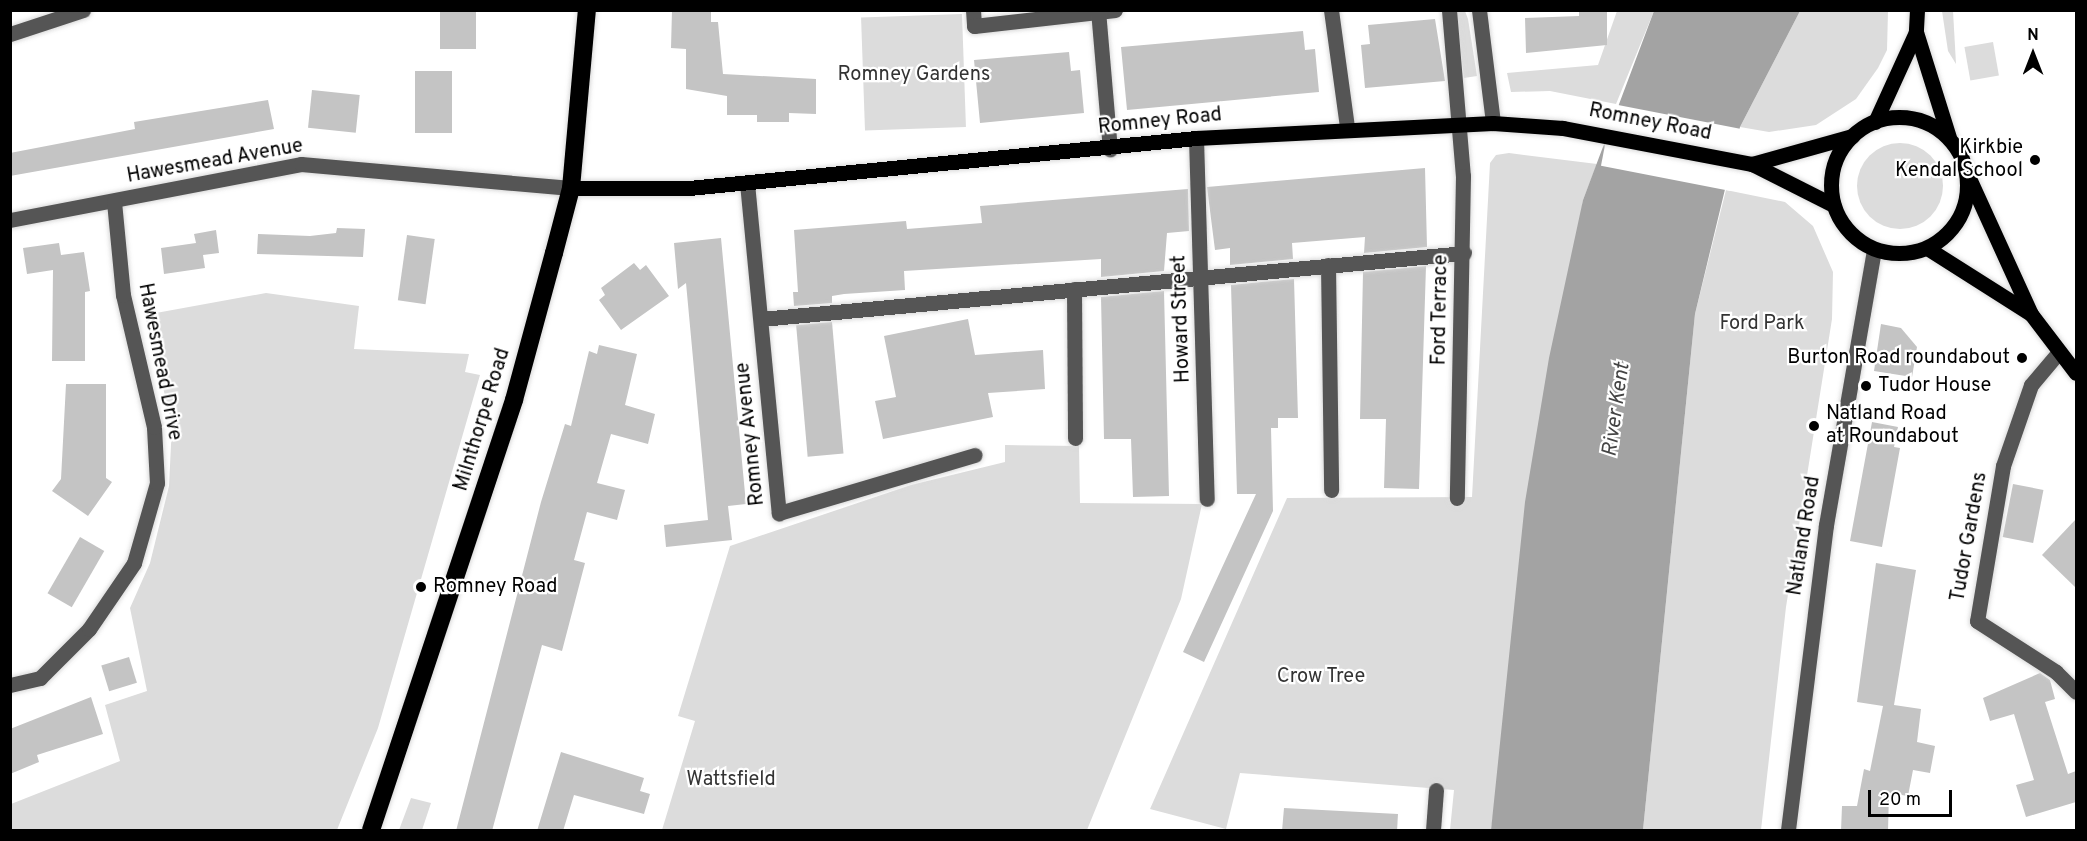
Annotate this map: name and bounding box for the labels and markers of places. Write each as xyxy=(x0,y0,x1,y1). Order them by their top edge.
place label: Kirkbie Kendal School xyxy=(1895,136,2023,183)
marker: Kirkbie Kendal School xyxy=(2028,153,2042,167)
place label: Burton Road roundabout xyxy=(1787,346,2010,370)
marker: Burton Road roundabout xyxy=(2015,351,2029,365)
place label: Tudor House xyxy=(1878,374,1991,398)
marker: Tudor House xyxy=(1859,379,1873,393)
place label: Natland Road at Roundabout xyxy=(1826,402,1959,449)
marker: Natland Road at Roundabout xyxy=(1807,419,1821,433)
place label: Romney Road xyxy=(433,575,558,599)
marker: Romney Road xyxy=(414,580,428,594)

